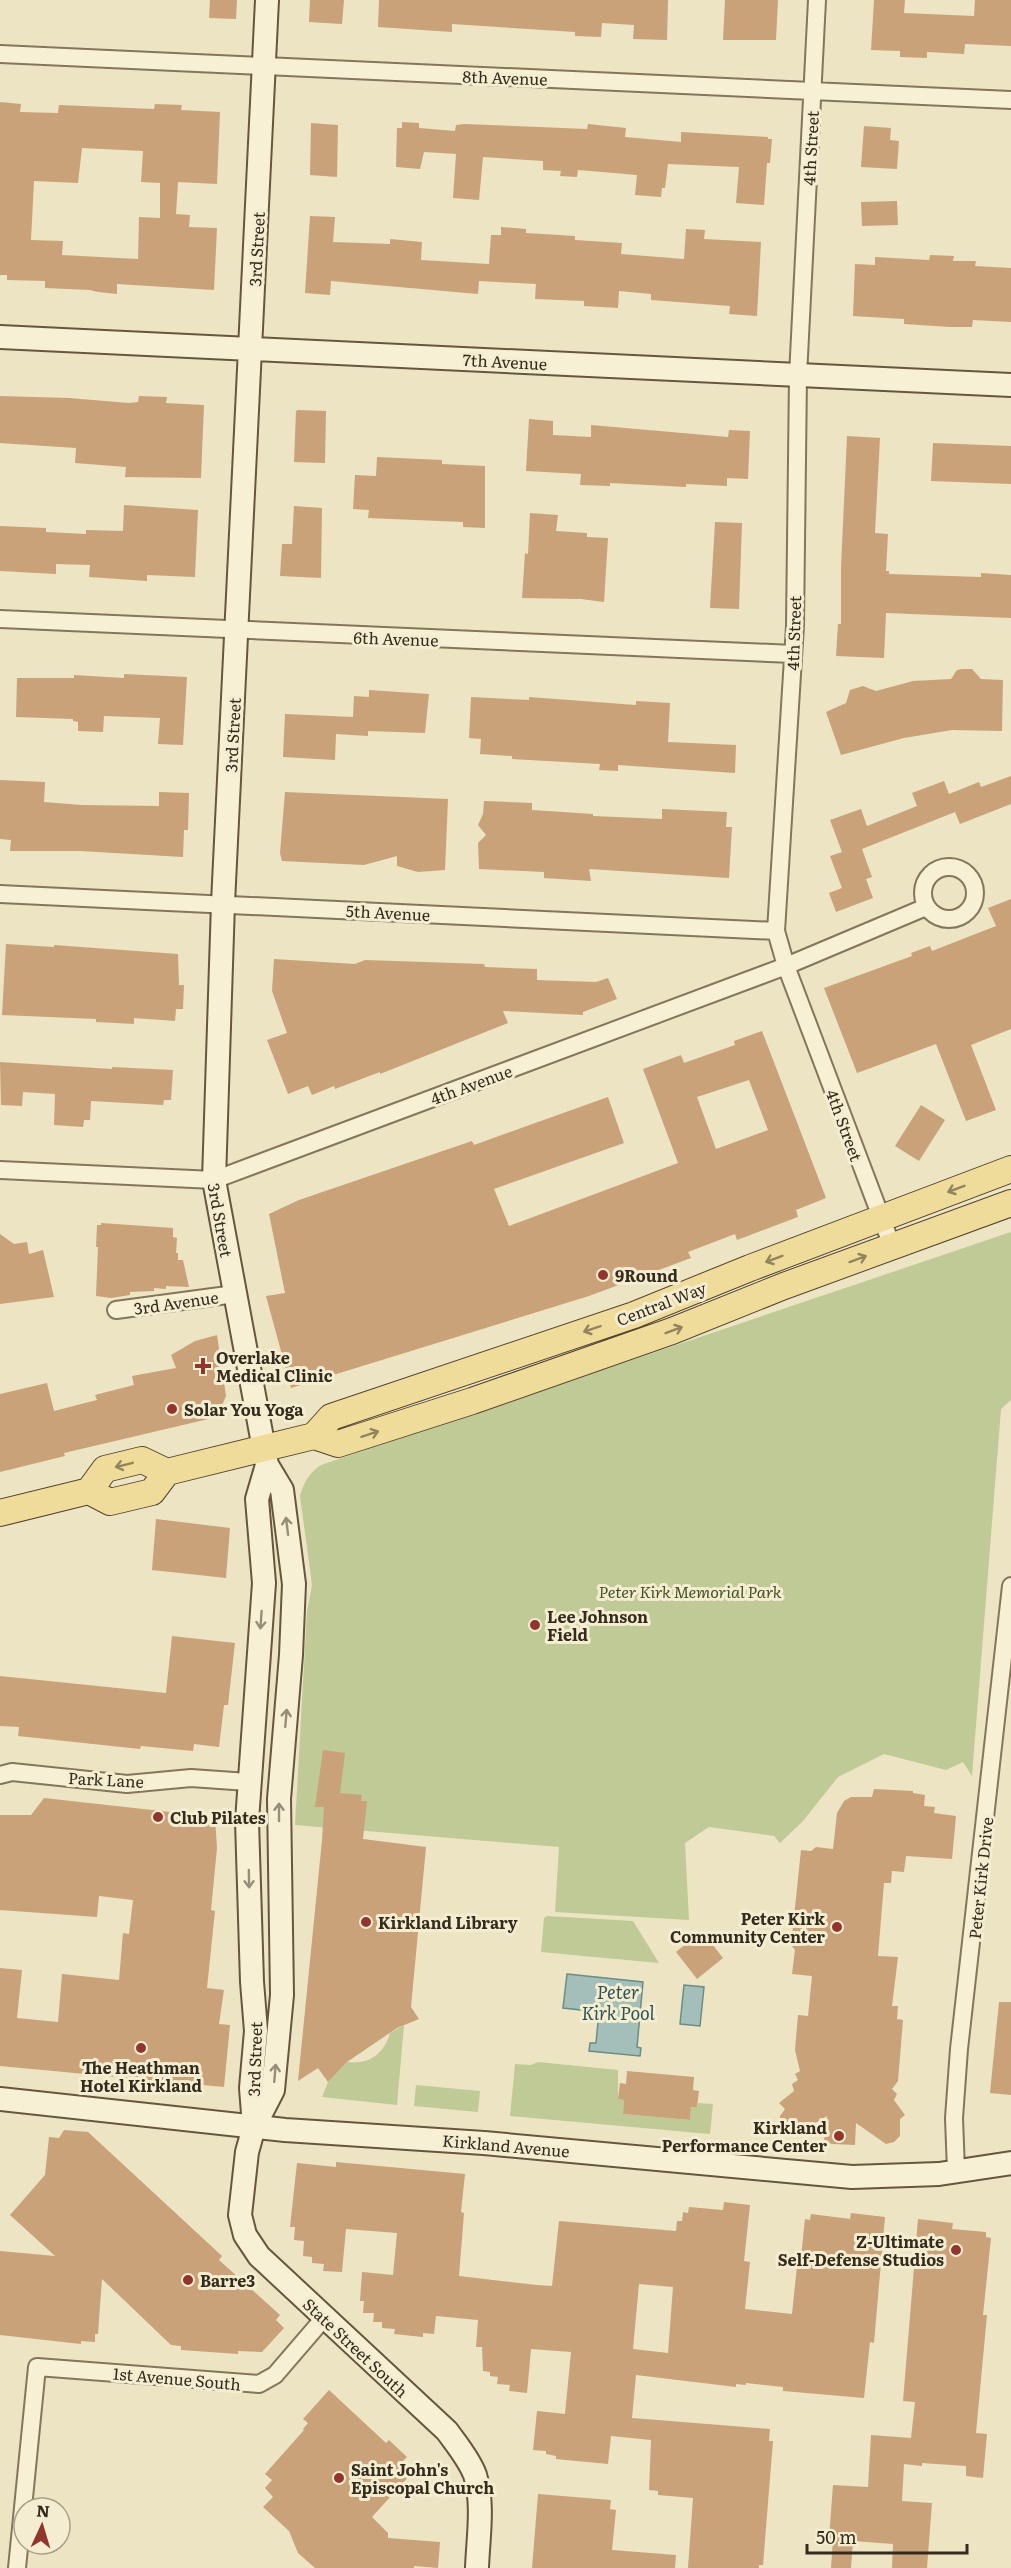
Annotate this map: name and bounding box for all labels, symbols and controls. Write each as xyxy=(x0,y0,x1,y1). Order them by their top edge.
street label: 8th Avenue xyxy=(462,64,548,90)
street label: 4th Street xyxy=(796,109,824,186)
street label: 3rd Street xyxy=(242,210,270,287)
street label: 7th Avenue xyxy=(462,347,548,375)
street label: 4th Street xyxy=(780,595,806,671)
street label: 6th Avenue xyxy=(353,625,439,651)
street label: 3rd Street xyxy=(218,696,246,773)
street label: 5th Avenue xyxy=(345,898,431,926)
street label: 4th Avenue xyxy=(427,1058,515,1110)
street label: 4th Street xyxy=(821,1086,869,1165)
street label: 3rd Street xyxy=(203,1181,239,1259)
one-way arrow xyxy=(947,1184,966,1195)
one-way arrow xyxy=(848,1252,867,1263)
one-way arrow xyxy=(765,1254,784,1265)
place label: 9Round xyxy=(615,1263,679,1287)
marker: 9Round xyxy=(596,1268,610,1282)
street label: Central Way xyxy=(613,1275,710,1331)
street label: 3rd Avenue xyxy=(132,1284,220,1320)
one-way arrow xyxy=(664,1324,682,1335)
one-way arrow xyxy=(583,1325,602,1336)
place label: Overlake Medical Clinic xyxy=(216,1345,333,1387)
marker: Overlake Medical Clinic xyxy=(194,1357,212,1375)
place label: Solar You Yoga xyxy=(184,1397,304,1421)
marker: Solar You Yoga xyxy=(165,1402,179,1416)
one-way arrow xyxy=(360,1427,379,1438)
one-way arrow xyxy=(115,1459,134,1471)
one-way arrow xyxy=(281,1516,292,1536)
park label: Peter Kirk Memorial Park xyxy=(598,1579,782,1603)
place label: Lee Johnson Field xyxy=(547,1604,648,1646)
one-way arrow xyxy=(256,1609,267,1629)
marker: Lee Johnson Field xyxy=(528,1618,542,1632)
one-way arrow xyxy=(281,1709,292,1729)
street label: Park Lane xyxy=(68,1765,144,1793)
one-way arrow xyxy=(273,1803,285,1823)
place label: Club Pilates xyxy=(170,1805,266,1829)
marker: Club Pilates xyxy=(151,1810,165,1824)
street label: Peter Kirk Drive xyxy=(962,1816,998,1940)
one-way arrow xyxy=(243,1868,255,1888)
place label: Peter Kirk Community Center xyxy=(670,1906,825,1948)
place label: Kirkland Library xyxy=(378,1910,518,1934)
marker: Kirkland Library xyxy=(359,1915,373,1929)
marker: Peter Kirk Community Center xyxy=(830,1920,844,1934)
water label: Peter Kirk Pool xyxy=(581,1978,656,2026)
street label: 3rd Street xyxy=(241,2021,267,2097)
marker: The Heathman Hotel Kirkland xyxy=(134,2041,148,2055)
place label: The Heathman Hotel Kirkland xyxy=(80,2055,202,2097)
one-way arrow xyxy=(270,2064,281,2083)
place label: Kirkland Performance Center xyxy=(662,2115,827,2157)
street label: Kirkland Avenue xyxy=(441,2127,571,2163)
marker: Kirkland Performance Center xyxy=(832,2129,846,2143)
place label: Z-Ultimate Self-Defense Studios xyxy=(778,2229,944,2271)
marker: Z-Ultimate Self-Defense Studios xyxy=(949,2243,963,2257)
place label: Barre3 xyxy=(200,2268,255,2292)
marker: Barre3 xyxy=(181,2273,195,2287)
street label: State Street South xyxy=(298,2292,414,2403)
street label: 1st Avenue South xyxy=(112,2360,242,2396)
place label: Saint John's Episcopal Church xyxy=(351,2457,494,2499)
marker: Saint John's Episcopal Church xyxy=(332,2471,346,2485)
north arrow xyxy=(12,2496,72,2556)
text: N xyxy=(36,2498,51,2522)
scale bar xyxy=(807,2517,968,2555)
text: 50 m xyxy=(816,2523,857,2550)

